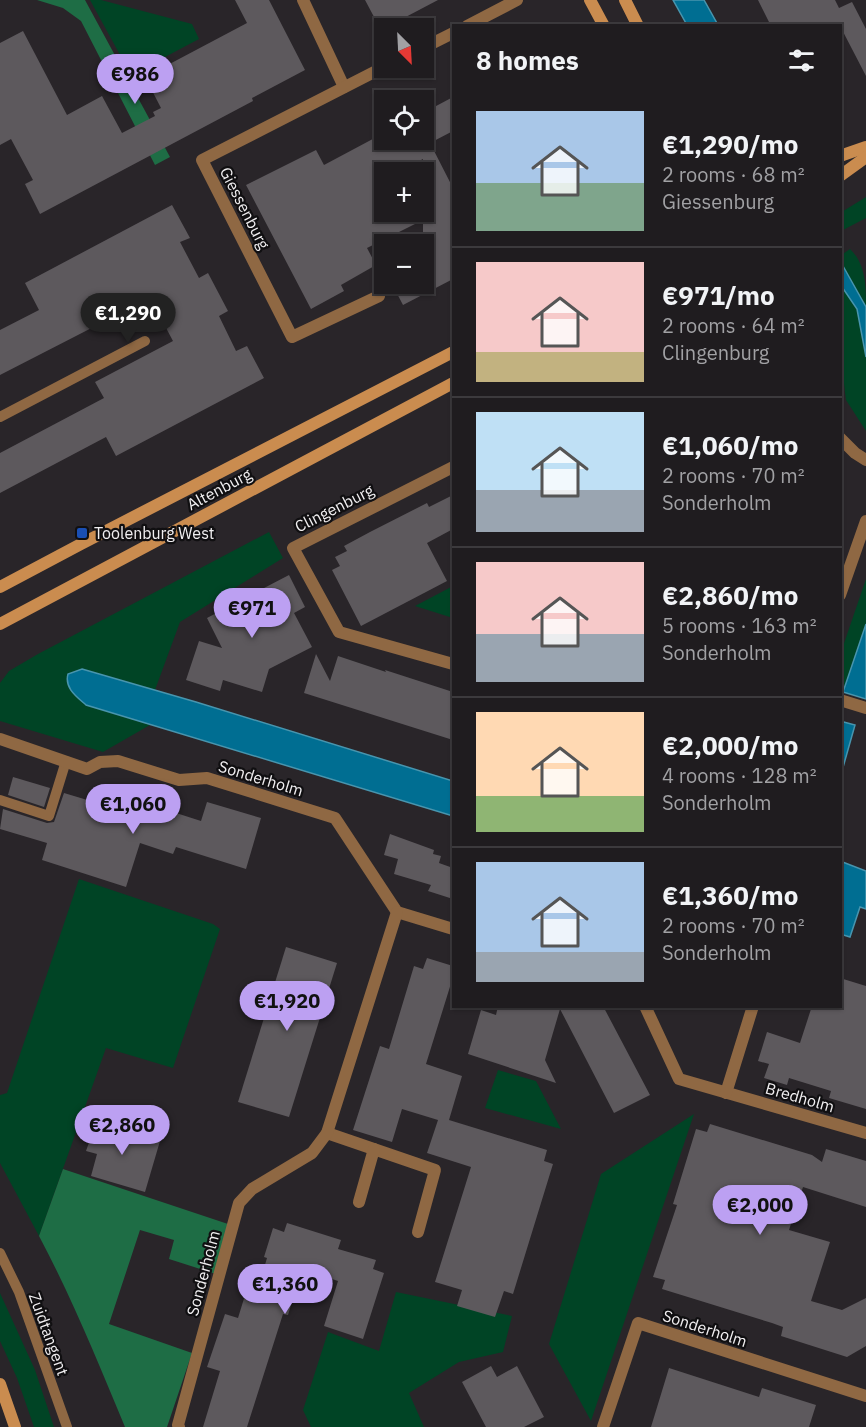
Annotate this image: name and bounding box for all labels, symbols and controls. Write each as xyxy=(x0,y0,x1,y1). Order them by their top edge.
north arrow xyxy=(374,18,434,78)
map controls xyxy=(374,18,434,294)
text: 8 homes xyxy=(476,43,579,77)
icon: filters xyxy=(785,44,818,77)
pin: €986 xyxy=(99,54,171,105)
text: €986 xyxy=(111,60,159,87)
button: locate xyxy=(374,90,434,150)
text: €1,290/mo xyxy=(662,127,798,161)
icon: home xyxy=(524,135,596,207)
text: 2 rooms · 68 m² xyxy=(662,161,805,188)
button: + xyxy=(374,162,434,222)
street label: Giessenburg xyxy=(216,164,274,253)
text: Giessenburg xyxy=(662,188,774,215)
button: − xyxy=(374,234,434,294)
text: €971/mo xyxy=(662,278,775,312)
icon: home xyxy=(524,286,596,358)
pin: €1,290 xyxy=(79,293,177,344)
text: €1,290 xyxy=(95,299,161,326)
text: 2 rooms · 64 m² xyxy=(662,312,805,339)
text: Clingenburg xyxy=(662,339,769,366)
text: €1,060/mo xyxy=(662,428,798,462)
icon: home xyxy=(524,436,596,508)
text: 2 rooms · 70 m² xyxy=(662,462,805,489)
street label: Altenburg xyxy=(183,463,255,514)
street label: Clingenburg xyxy=(291,479,377,536)
text: Sonderholm xyxy=(662,489,772,516)
place label: Toolenburg West xyxy=(94,523,214,543)
marker: Toolenburg West xyxy=(75,526,89,540)
text: €2,860/mo xyxy=(662,578,798,612)
icon: home xyxy=(524,586,596,658)
pin: €971 xyxy=(216,588,288,639)
text: €971 xyxy=(228,594,276,621)
text: 5 rooms · 163 m² xyxy=(662,612,817,639)
text: Sonderholm xyxy=(662,639,772,666)
text: €2,000/mo xyxy=(662,728,798,762)
icon: home xyxy=(524,736,596,808)
street label: Sonderholm xyxy=(216,756,306,800)
text: 4 rooms · 128 m² xyxy=(662,762,817,789)
pin: €1,060 xyxy=(84,784,182,835)
text: Sonderholm xyxy=(662,789,772,816)
text: €1,060 xyxy=(100,790,166,817)
text: €1,360/mo xyxy=(662,878,798,912)
icon: home xyxy=(524,886,596,958)
text: 2 rooms · 70 m² xyxy=(662,912,805,939)
text: Sonderholm xyxy=(662,939,772,966)
pin: €1,920 xyxy=(238,981,336,1032)
text: €1,920 xyxy=(254,987,320,1014)
street label: Bredholm xyxy=(763,1078,837,1116)
pin: €2,860 xyxy=(73,1105,171,1156)
text: €2,860 xyxy=(89,1111,155,1138)
pin: €2,000 xyxy=(711,1185,809,1236)
text: €2,000 xyxy=(727,1191,793,1218)
street label: Sonderholm xyxy=(182,1228,224,1318)
pin: €1,360 xyxy=(236,1264,334,1315)
text: €1,360 xyxy=(252,1270,318,1297)
street label: Zuidtangent xyxy=(25,1290,73,1378)
street label: Sonderholm xyxy=(660,1305,750,1351)

